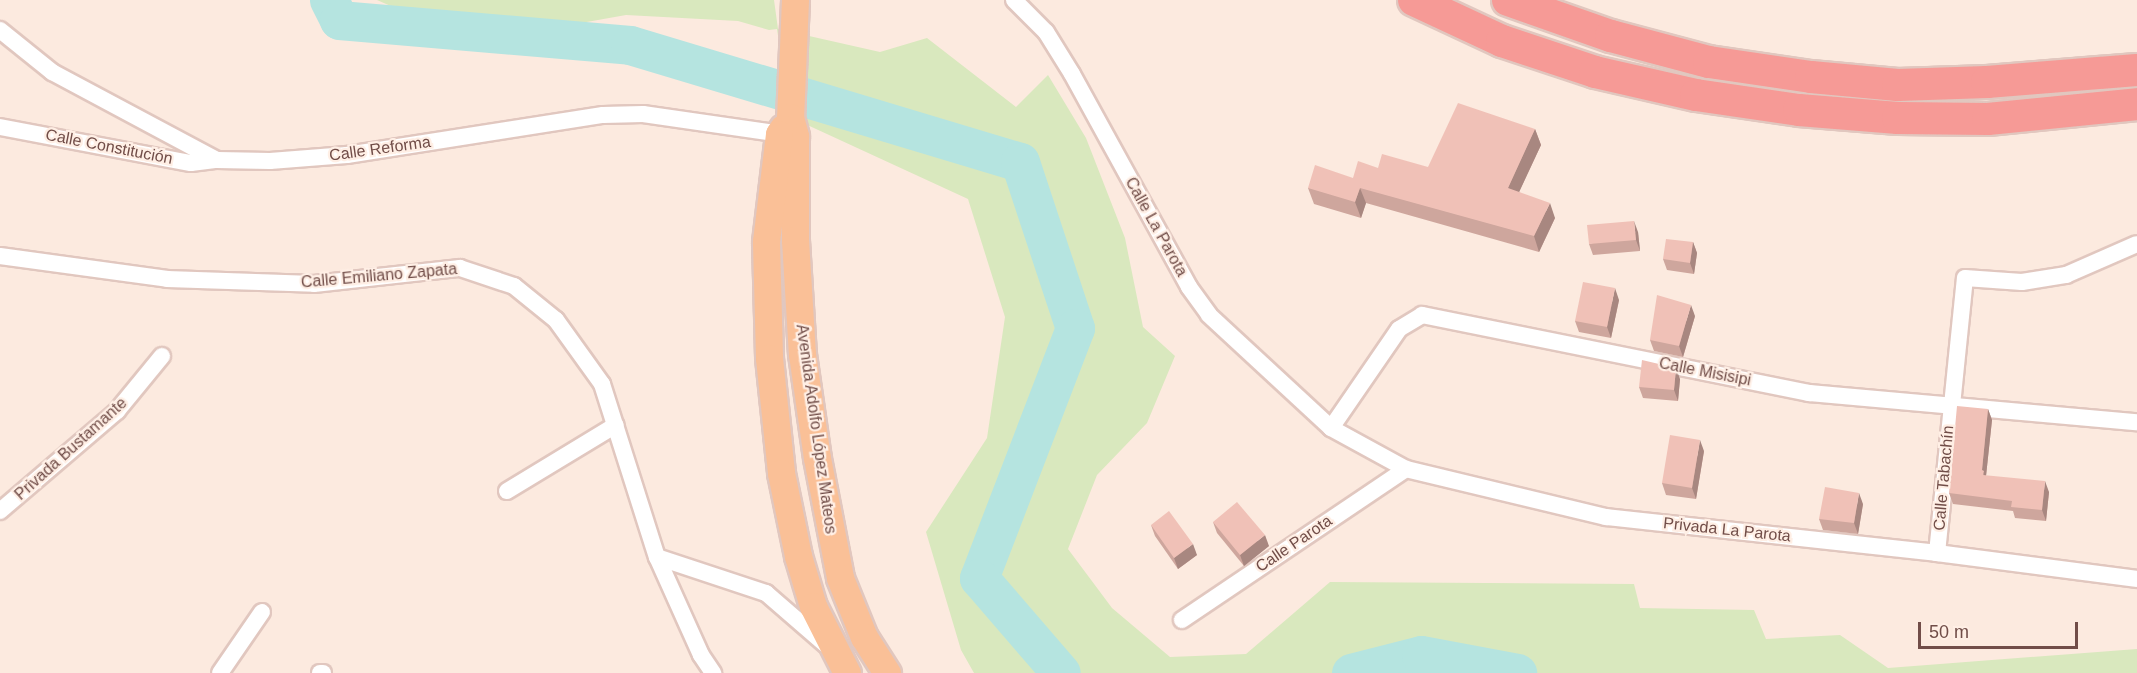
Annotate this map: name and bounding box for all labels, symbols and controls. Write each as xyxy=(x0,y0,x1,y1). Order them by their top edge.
street label: Calle Constitución xyxy=(44,125,174,169)
street label: Calle Reforma xyxy=(328,132,432,166)
street label: Calle La Parota xyxy=(1121,174,1191,280)
street label: Calle Emiliano Zapata xyxy=(300,260,458,292)
street label: Avenida Adolfo López Mateos xyxy=(792,323,840,535)
street label: Calle Misisipi xyxy=(1657,354,1753,390)
street label: Privada Bustamante xyxy=(11,394,131,504)
street label: Calle Tabachín xyxy=(1930,424,1958,532)
street label: Calle Parota xyxy=(1252,511,1336,577)
street label: Privada La Parota xyxy=(1662,514,1792,546)
scale bar xyxy=(1921,610,2082,648)
text: 50 m xyxy=(1929,622,1969,642)

